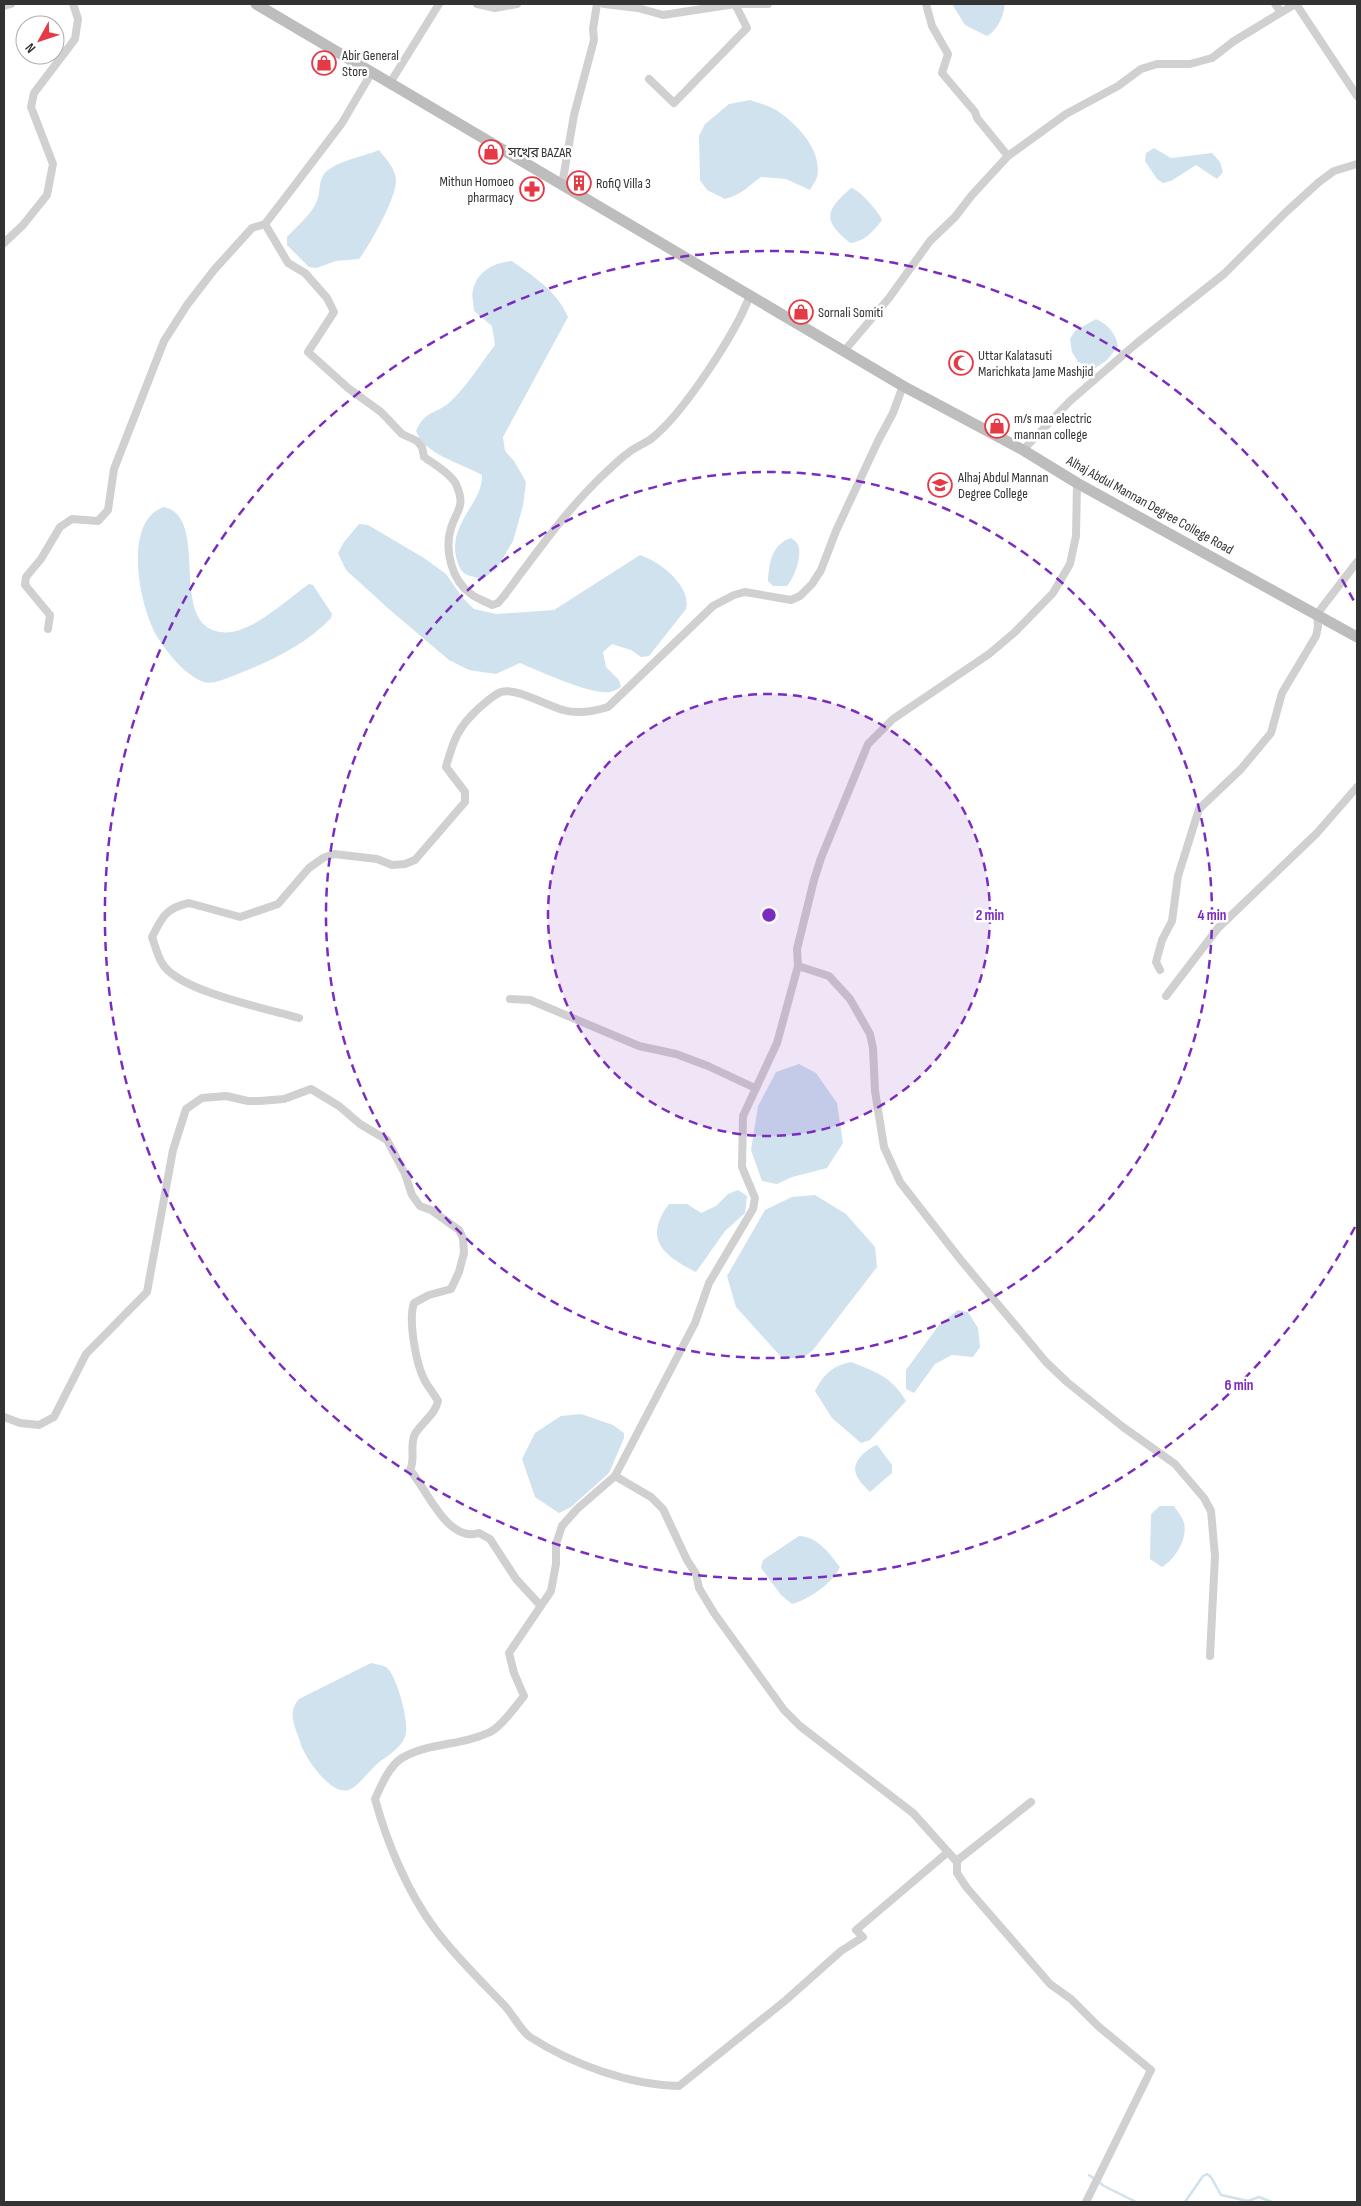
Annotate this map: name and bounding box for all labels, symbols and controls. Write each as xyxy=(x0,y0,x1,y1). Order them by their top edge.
north arrow xyxy=(15,15,65,65)
text: N xyxy=(22,40,39,56)
place label: Abir General Store xyxy=(341,47,399,80)
shop icon: Abir General Store xyxy=(311,50,337,76)
shop icon: সখের BAZAR xyxy=(478,139,504,165)
place label: সখের BAZAR xyxy=(507,144,572,161)
building icon: RofiQ Villa 3 xyxy=(566,170,592,196)
place label: Mithun Homoeo pharmacy xyxy=(440,173,515,206)
place label: RofiQ Villa 3 xyxy=(596,175,651,192)
pharmacy icon: Mithun Homoeo pharmacy xyxy=(519,176,545,202)
shop icon: Sornali Somiti xyxy=(788,299,814,325)
place label: Sornali Somiti xyxy=(818,304,883,321)
place label: Uttar Kalatasuti Marichkata Jame Mashjid xyxy=(978,347,1093,380)
mosque icon: Uttar Kalatasuti Marichkata Jame Mashjid xyxy=(948,350,974,376)
place label: m/s maa electric mannan college xyxy=(1014,410,1092,443)
shop icon: m/s maa electric mannan college xyxy=(984,413,1010,439)
street label: Alhaj Abdul Mannan Degree College Road xyxy=(1063,451,1237,558)
place label: Alhaj Abdul Mannan Degree College xyxy=(957,469,1048,502)
school or university icon: Alhaj Abdul Mannan Degree College xyxy=(927,472,953,498)
centre of rings xyxy=(760,906,778,924)
text: 2 min xyxy=(976,906,1004,925)
text: 4 min xyxy=(1198,906,1226,925)
text: 6 min xyxy=(1224,1376,1254,1395)

